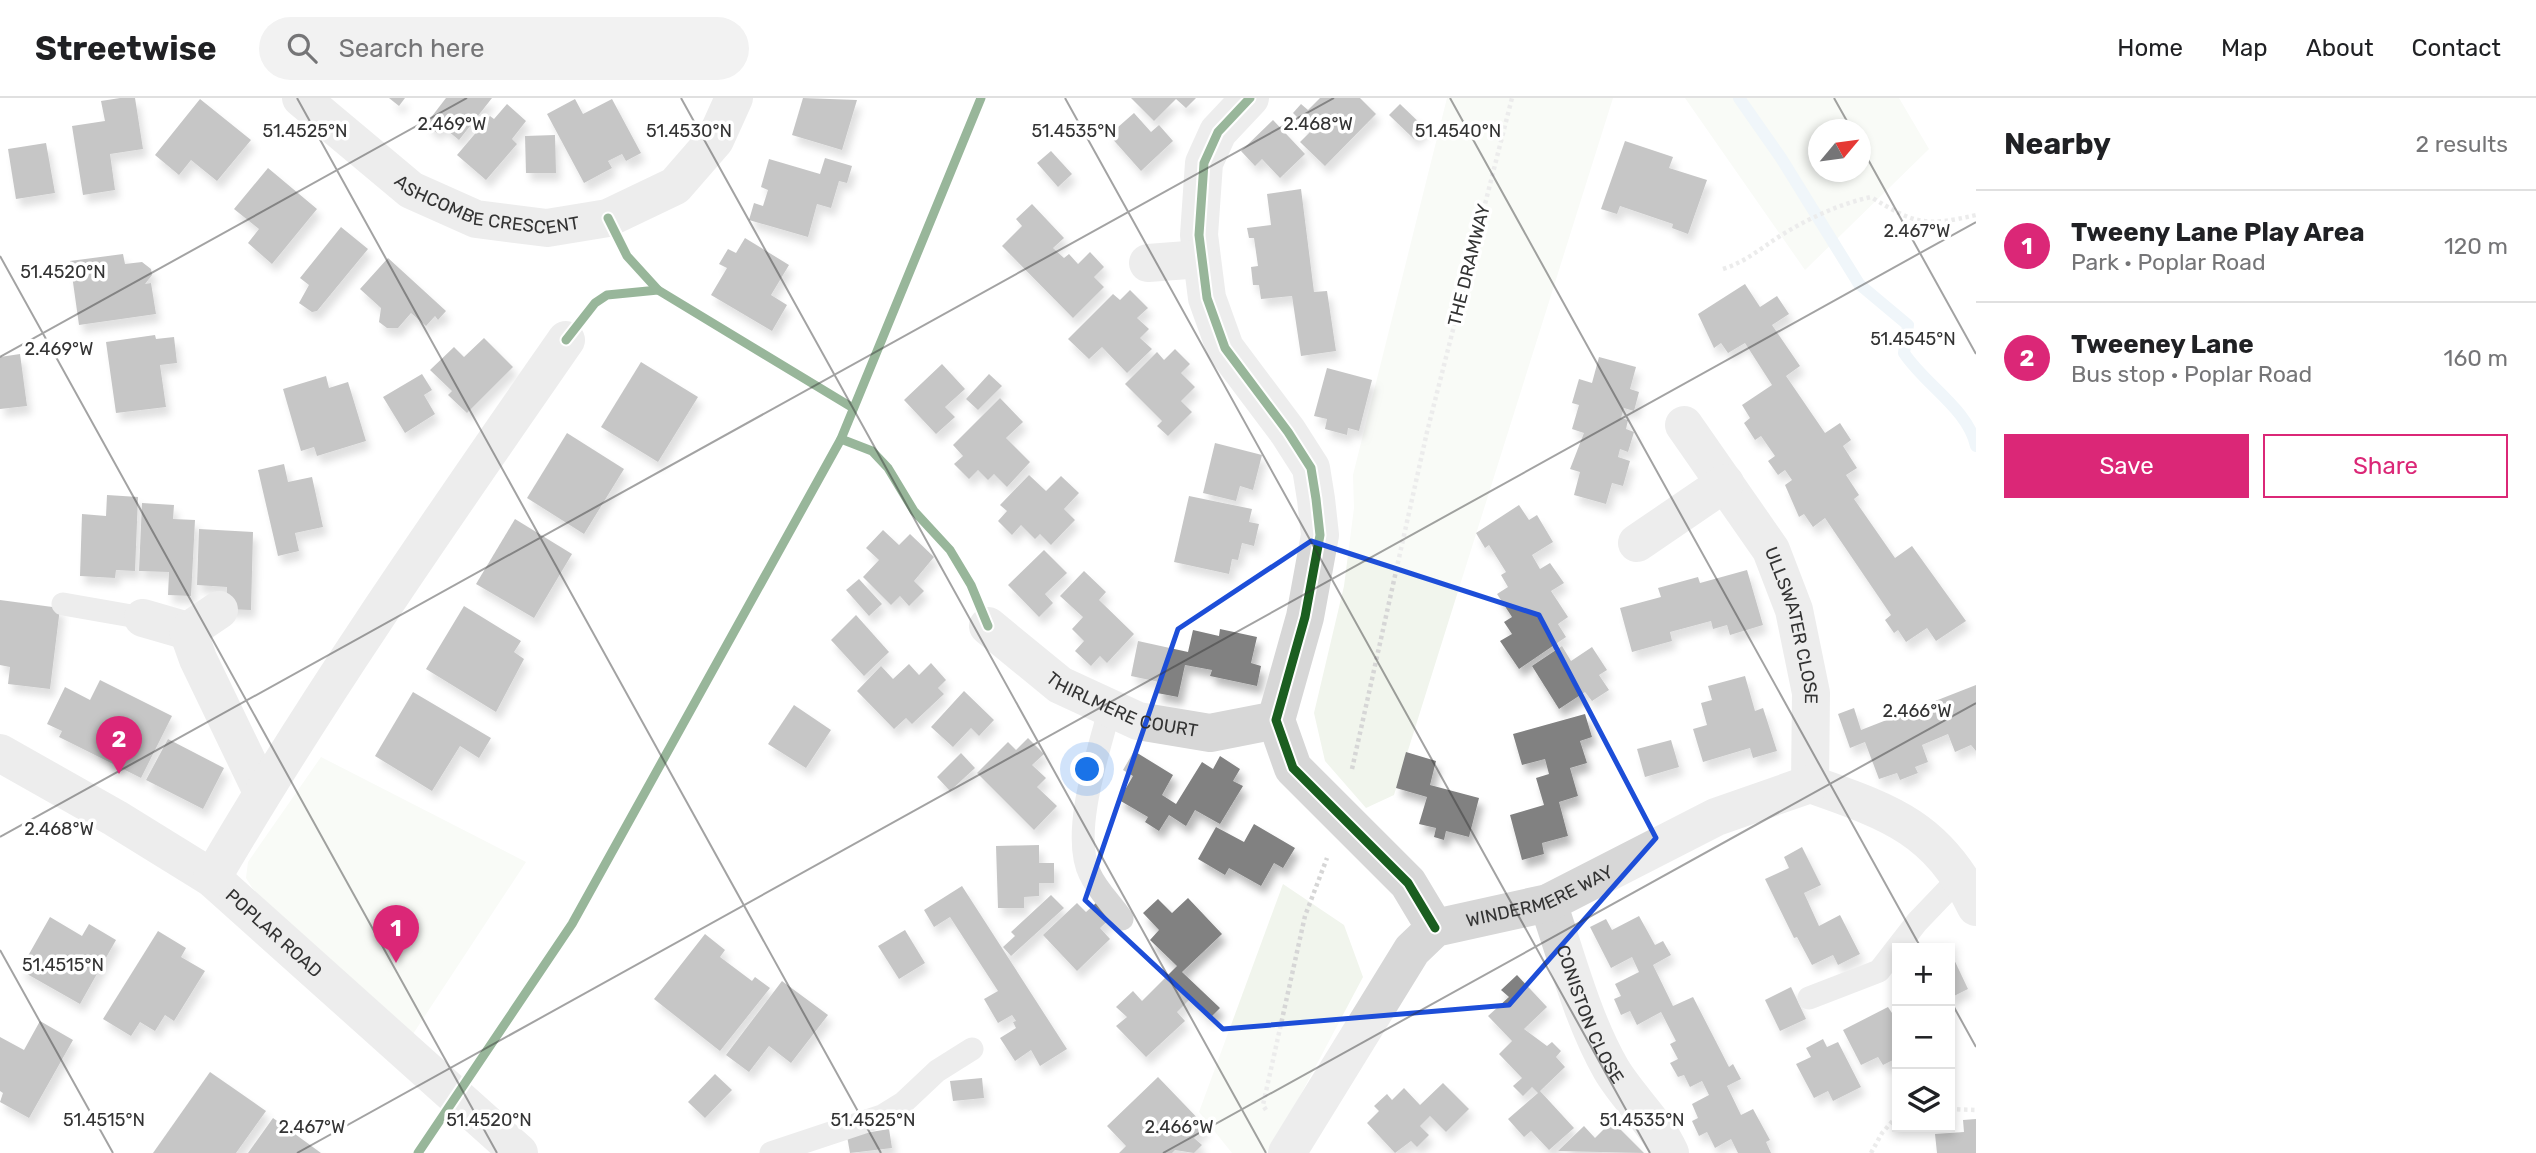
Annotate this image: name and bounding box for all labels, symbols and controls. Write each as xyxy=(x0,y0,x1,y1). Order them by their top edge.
search box xyxy=(259,17,749,80)
text: Streetwise xyxy=(35,29,217,68)
icon: search xyxy=(283,29,321,67)
text: Search here xyxy=(339,33,485,64)
text: Home xyxy=(2117,34,2183,62)
text: Map xyxy=(2221,34,2268,62)
text: About xyxy=(2306,34,2374,62)
text: Contact xyxy=(2412,34,2501,62)
text: 2.469°W xyxy=(418,113,486,135)
text: 2.468°W xyxy=(1283,113,1353,135)
north arrow xyxy=(1808,119,1871,182)
text: 51.4525°N xyxy=(263,120,348,142)
text: 51.4530°N xyxy=(646,120,732,142)
text: 51.4535°N xyxy=(1031,120,1117,142)
text: 51.4540°N xyxy=(1415,120,1501,142)
text: Nearby xyxy=(2004,126,2111,162)
text: 2 results xyxy=(2416,130,2508,158)
street label: ASHCOMBE CRESCENT xyxy=(390,170,581,239)
street label: THE DRAMWAY xyxy=(1443,201,1495,329)
text: Tweeny Lane Play Area xyxy=(2071,217,2365,248)
text: 2.467°W xyxy=(1884,220,1950,242)
text: 1 xyxy=(2021,232,2033,260)
text: 120 m xyxy=(2444,232,2508,260)
text: Park · Poplar Road xyxy=(2071,248,2266,276)
text: 51.4520°N xyxy=(20,261,106,283)
text: 51.4545°N xyxy=(1870,328,1956,350)
text: Tweeney Lane xyxy=(2071,329,2254,360)
text: 2.469°W xyxy=(25,338,93,360)
text: 2 xyxy=(2020,344,2034,372)
text: 160 m xyxy=(2444,344,2508,372)
text: Bus stop · Poplar Road xyxy=(2071,360,2312,388)
button: Save xyxy=(2004,434,2249,498)
button: Share xyxy=(2263,434,2508,498)
street label: ULLSWATER CLOSE xyxy=(1760,544,1822,704)
street label: THIRLMERE COURT xyxy=(1042,667,1200,742)
text: 2.466°W xyxy=(1882,700,1952,722)
pin: 2 xyxy=(96,716,142,774)
your location xyxy=(1070,752,1104,786)
text: 2.468°W xyxy=(24,818,94,840)
street label: WINDERMERE WAY xyxy=(1464,860,1617,932)
street label: POPLAR ROAD xyxy=(221,884,326,982)
pin: 1 xyxy=(373,905,419,963)
street label: CONISTON CLOSE xyxy=(1552,942,1628,1088)
map controls xyxy=(1892,943,1955,1132)
button: + xyxy=(1892,943,1955,1006)
text: 51.4515°N xyxy=(22,954,104,976)
button: − xyxy=(1892,1006,1955,1069)
button: layers xyxy=(1892,1069,1955,1132)
text: 51.4515°N xyxy=(63,1109,145,1131)
text: 51.4520°N xyxy=(446,1109,532,1131)
text: 51.4525°N xyxy=(831,1109,916,1131)
text: 51.4535°N xyxy=(1599,1109,1685,1131)
text: 2.467°W xyxy=(279,1116,345,1138)
text: 2.466°W xyxy=(1144,1116,1214,1138)

